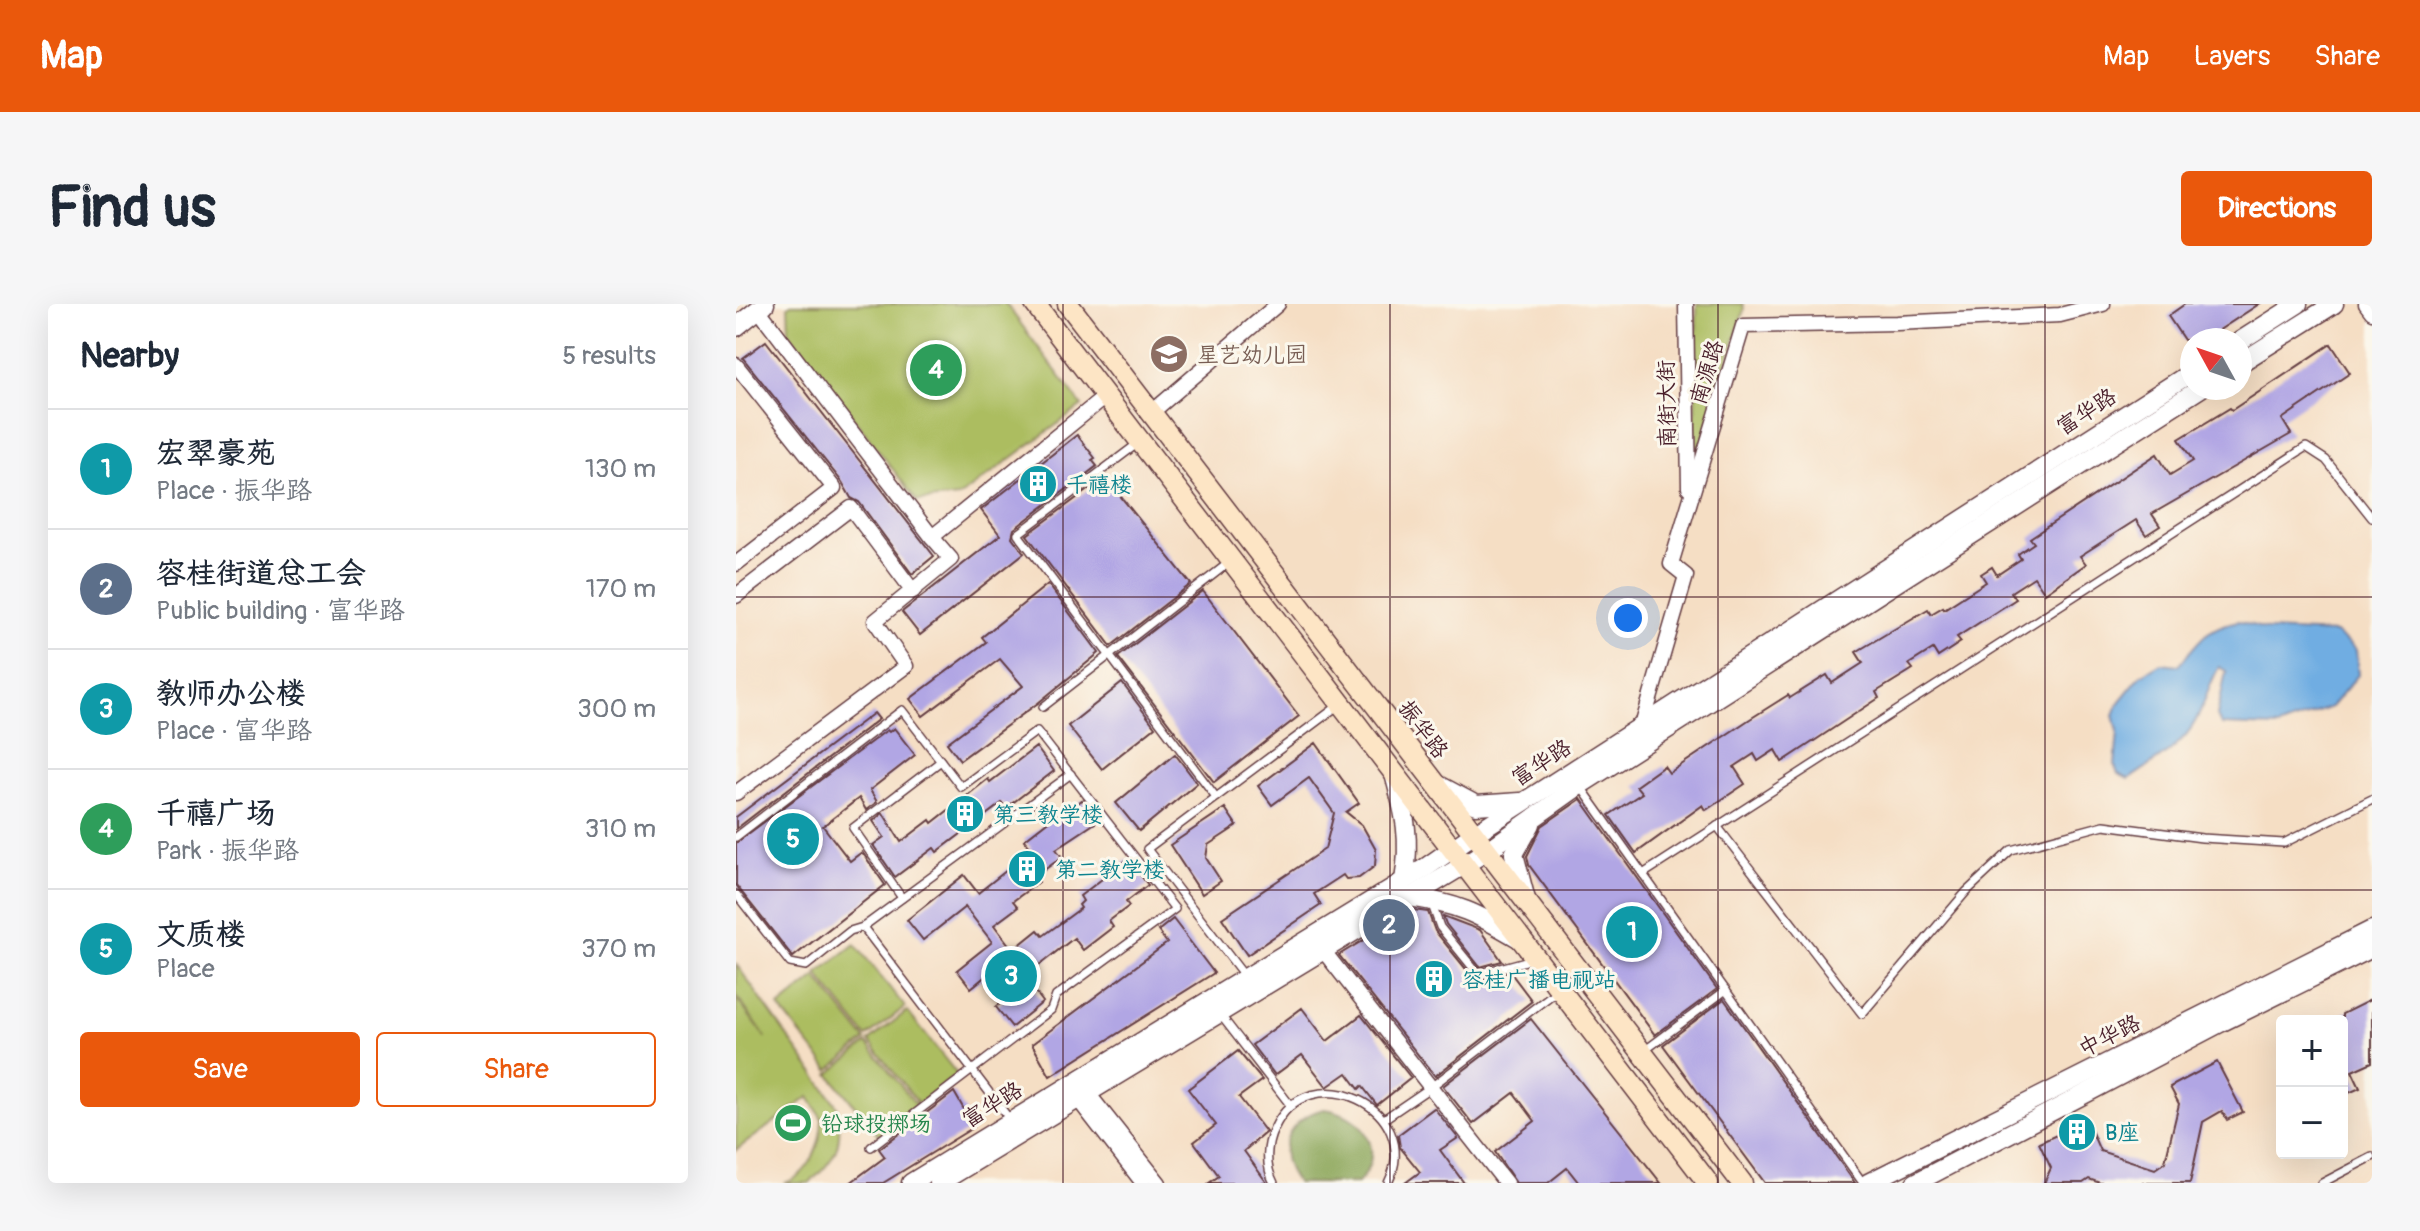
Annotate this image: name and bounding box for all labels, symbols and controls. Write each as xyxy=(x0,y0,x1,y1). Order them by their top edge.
text: Map xyxy=(40,32,103,80)
text: Map xyxy=(2103,39,2149,74)
text: Layers xyxy=(2193,39,2270,74)
text: Share xyxy=(2314,39,2380,74)
button: Directions xyxy=(2181,171,2372,246)
text: Find us xyxy=(48,174,216,243)
north arrow xyxy=(2180,328,2252,400)
school or university icon: 星艺幼儿园 xyxy=(1148,333,1190,375)
text: Nearby xyxy=(80,335,179,378)
street label: 南源路 xyxy=(1684,337,1730,408)
text: 5 results xyxy=(562,340,656,372)
pin: 4 xyxy=(910,340,962,400)
place label: 星艺幼儿园 xyxy=(1197,341,1307,369)
street label: 南街大街 xyxy=(1652,360,1682,448)
street label: 富华路 xyxy=(2051,382,2122,442)
text: 宏翠豪苑 xyxy=(156,435,276,472)
text: 1 xyxy=(101,453,111,485)
text: 130 m xyxy=(585,453,656,485)
building icon: 千禧楼 xyxy=(1017,463,1059,505)
place label: 千禧楼 xyxy=(1066,471,1132,499)
text: Place · 振华路 xyxy=(156,475,312,507)
text: 容桂街道总工会 xyxy=(156,555,366,592)
text: 2 xyxy=(99,573,113,605)
text: 170 m xyxy=(586,573,656,605)
text: Public building · 富华路 xyxy=(156,595,405,627)
your location xyxy=(1608,598,1648,638)
text: 教师办公楼 xyxy=(156,675,306,712)
text: 3 xyxy=(99,693,113,725)
text: 300 m xyxy=(577,693,656,725)
street label: 振华路 xyxy=(1392,695,1454,764)
text: Place · 富华路 xyxy=(156,715,312,747)
street label: 富华路 xyxy=(1506,733,1577,793)
building icon: 第三教学楼 xyxy=(944,793,986,835)
text: 千禧广场 xyxy=(156,795,276,832)
place label: 第三教学楼 xyxy=(993,801,1103,829)
pin: 5 xyxy=(767,809,819,869)
text: 4 xyxy=(98,813,114,845)
text: 310 m xyxy=(585,813,656,845)
text: Park · 振华路 xyxy=(156,835,299,867)
building icon: 第二教学楼 xyxy=(1006,848,1048,890)
place label: 第二教学楼 xyxy=(1055,856,1165,884)
pin: 2 xyxy=(1363,895,1415,955)
pin: 1 xyxy=(1606,902,1658,962)
text: 文质楼 xyxy=(156,916,246,953)
text: 5 xyxy=(99,933,113,965)
text: 370 m xyxy=(581,933,656,965)
pin: 3 xyxy=(985,946,1037,1006)
text: Place xyxy=(156,953,215,985)
building icon: 容桂广播电视站 xyxy=(1413,958,1455,1000)
place label: 容桂广播电视站 xyxy=(1462,966,1616,994)
street label: 中华路 xyxy=(2074,1008,2145,1063)
map controls xyxy=(2276,1015,2348,1159)
button: + xyxy=(2276,1015,2348,1087)
button: Save xyxy=(80,1032,360,1107)
button: Share xyxy=(376,1032,656,1107)
street label: 富华路 xyxy=(957,1075,1028,1134)
button: − xyxy=(2276,1087,2348,1159)
sports icon: 铅球投掷场 xyxy=(772,1102,814,1144)
place label: 铅球投掷场 xyxy=(821,1110,931,1138)
building icon: B座 xyxy=(2056,1111,2098,1153)
place label: B座 xyxy=(2105,1119,2139,1147)

